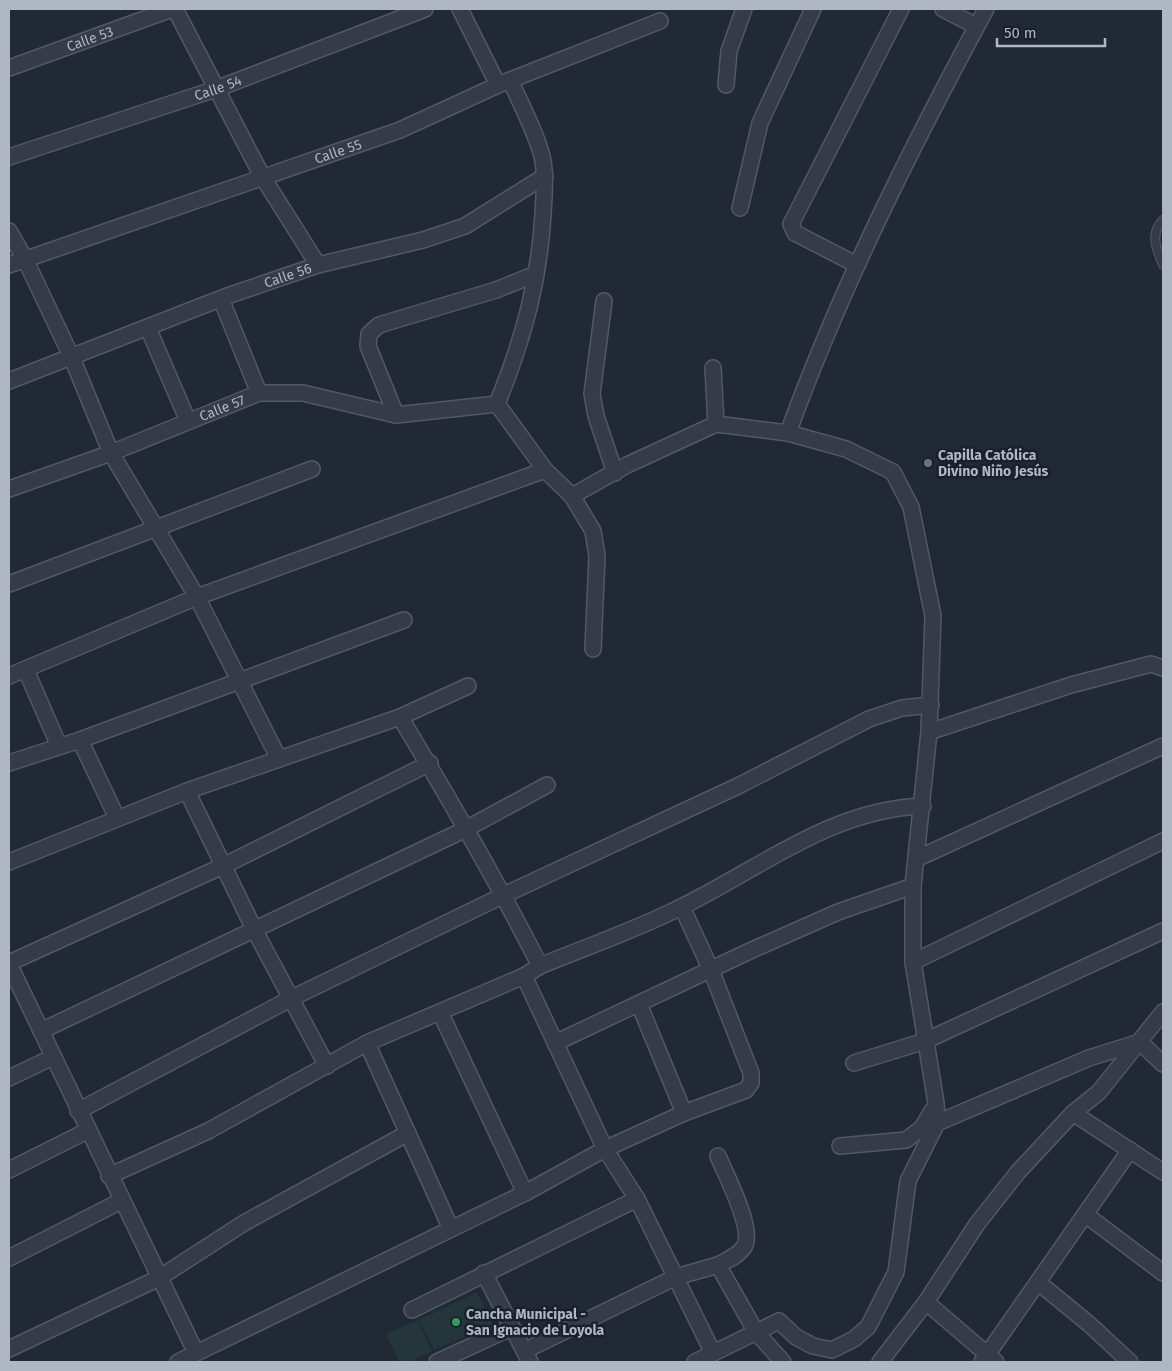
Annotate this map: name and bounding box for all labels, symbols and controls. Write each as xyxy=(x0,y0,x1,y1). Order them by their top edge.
scale bar xyxy=(997,15,1104,47)
street label: Calle 53 xyxy=(64,23,116,55)
text: 50 m xyxy=(1004,24,1037,42)
street label: Calle 54 xyxy=(192,72,245,105)
street label: Calle 55 xyxy=(312,136,364,168)
street label: Calle 56 xyxy=(262,260,314,292)
street label: Calle 57 xyxy=(197,392,247,425)
place label: Capilla Católica Divino Niño Jesús xyxy=(938,447,1049,480)
marker: Capilla Católica Divino Niño Jesús xyxy=(922,457,934,469)
place label: Cancha Municipal - San Ignacio de Loyola xyxy=(466,1306,605,1339)
marker: Cancha Municipal - San Ignacio de Loyola xyxy=(450,1316,462,1328)

